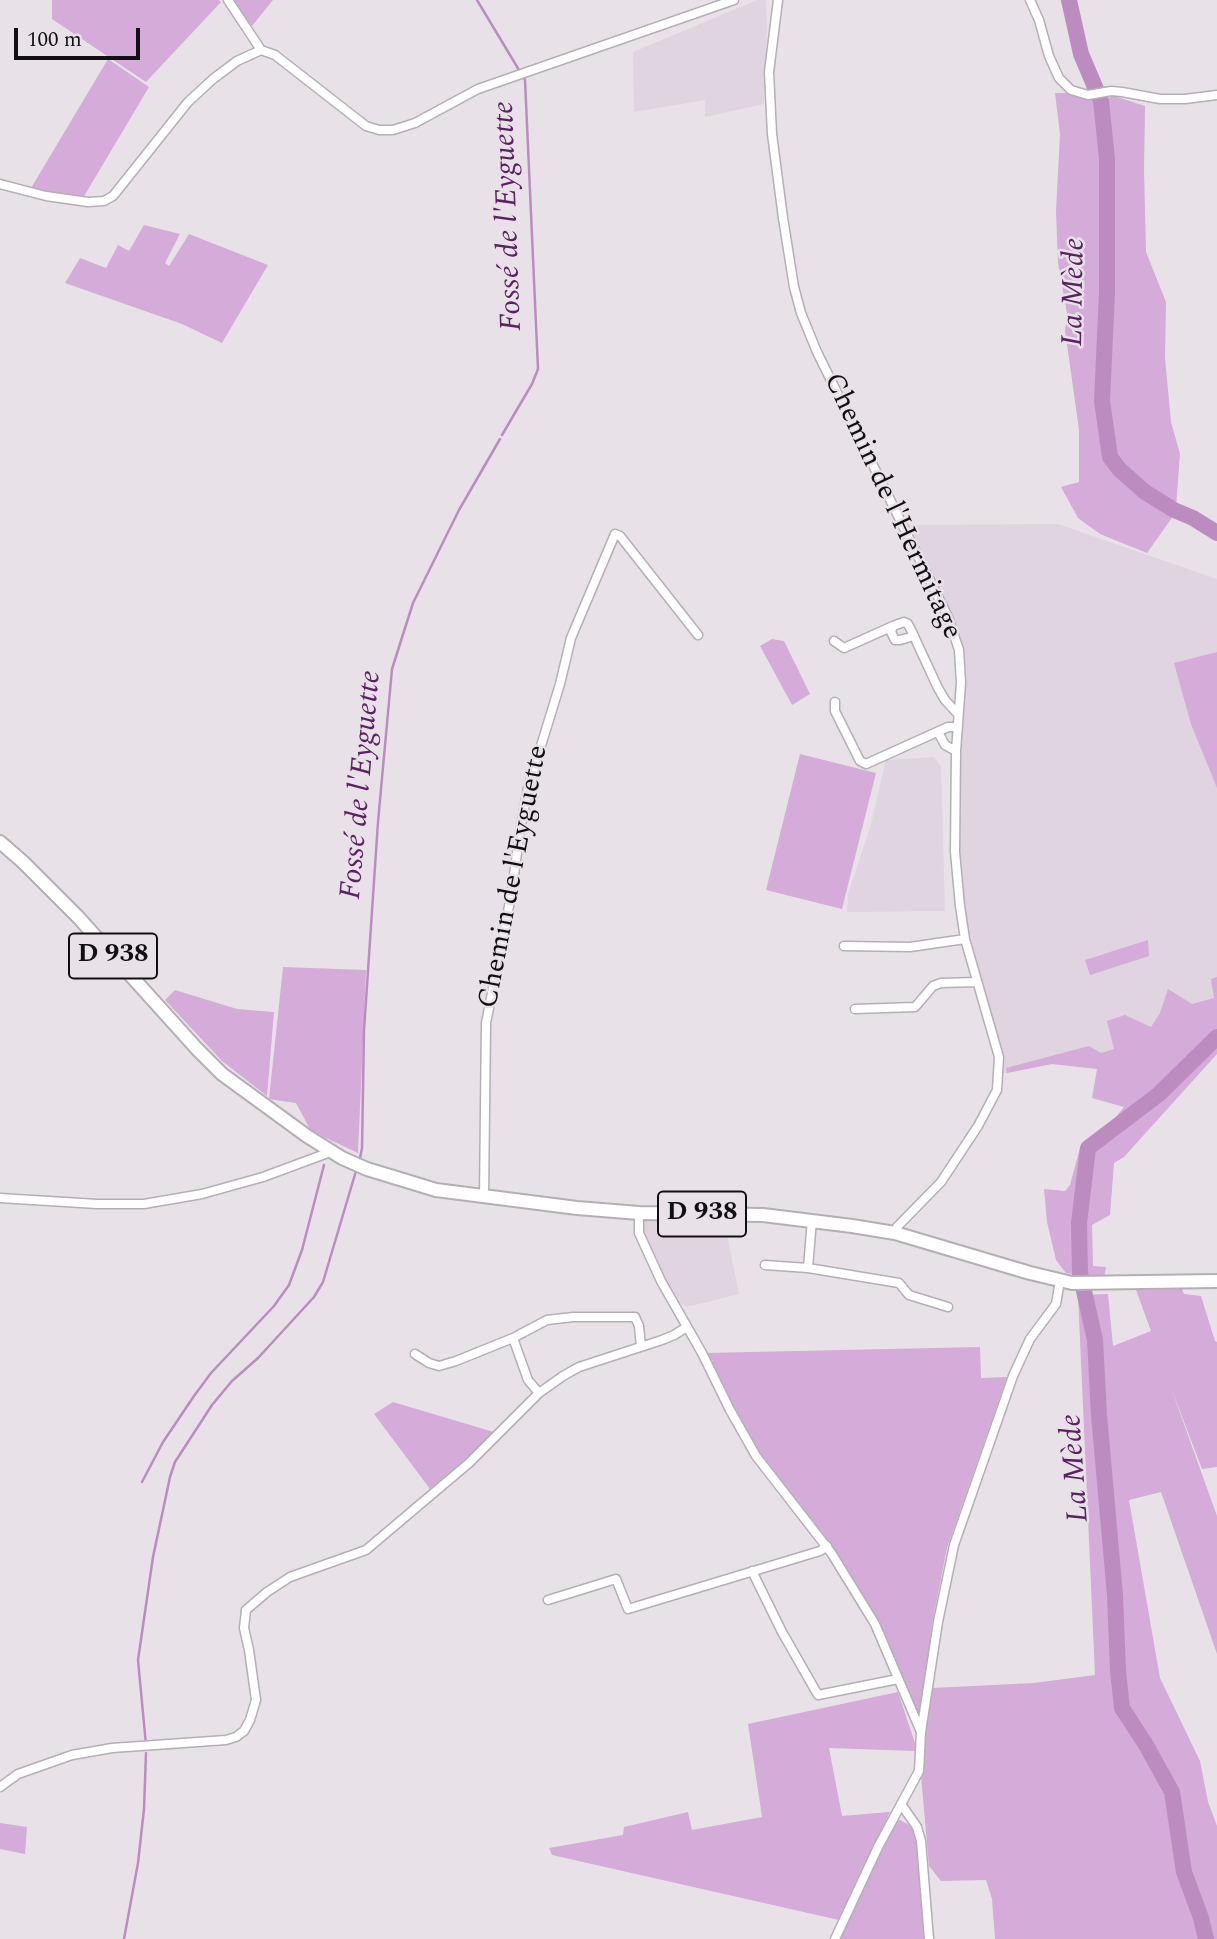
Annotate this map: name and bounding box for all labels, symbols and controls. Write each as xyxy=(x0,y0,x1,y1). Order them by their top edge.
scale bar xyxy=(18,14,144,58)
text: 100 m xyxy=(27,24,82,56)
water label: Fossé de l'Eyguette xyxy=(488,100,532,332)
water label: La Mède xyxy=(1057,237,1095,347)
street label: Chemin de l'Hermitage xyxy=(815,369,967,645)
water label: Fossé de l'Eyguette xyxy=(335,669,391,901)
street label: Chemin de l'Eyguette xyxy=(473,743,557,1011)
road number: D 938 xyxy=(69,934,157,979)
road number: D 938 xyxy=(658,1191,746,1236)
water label: La Mède xyxy=(1055,1412,1099,1524)

